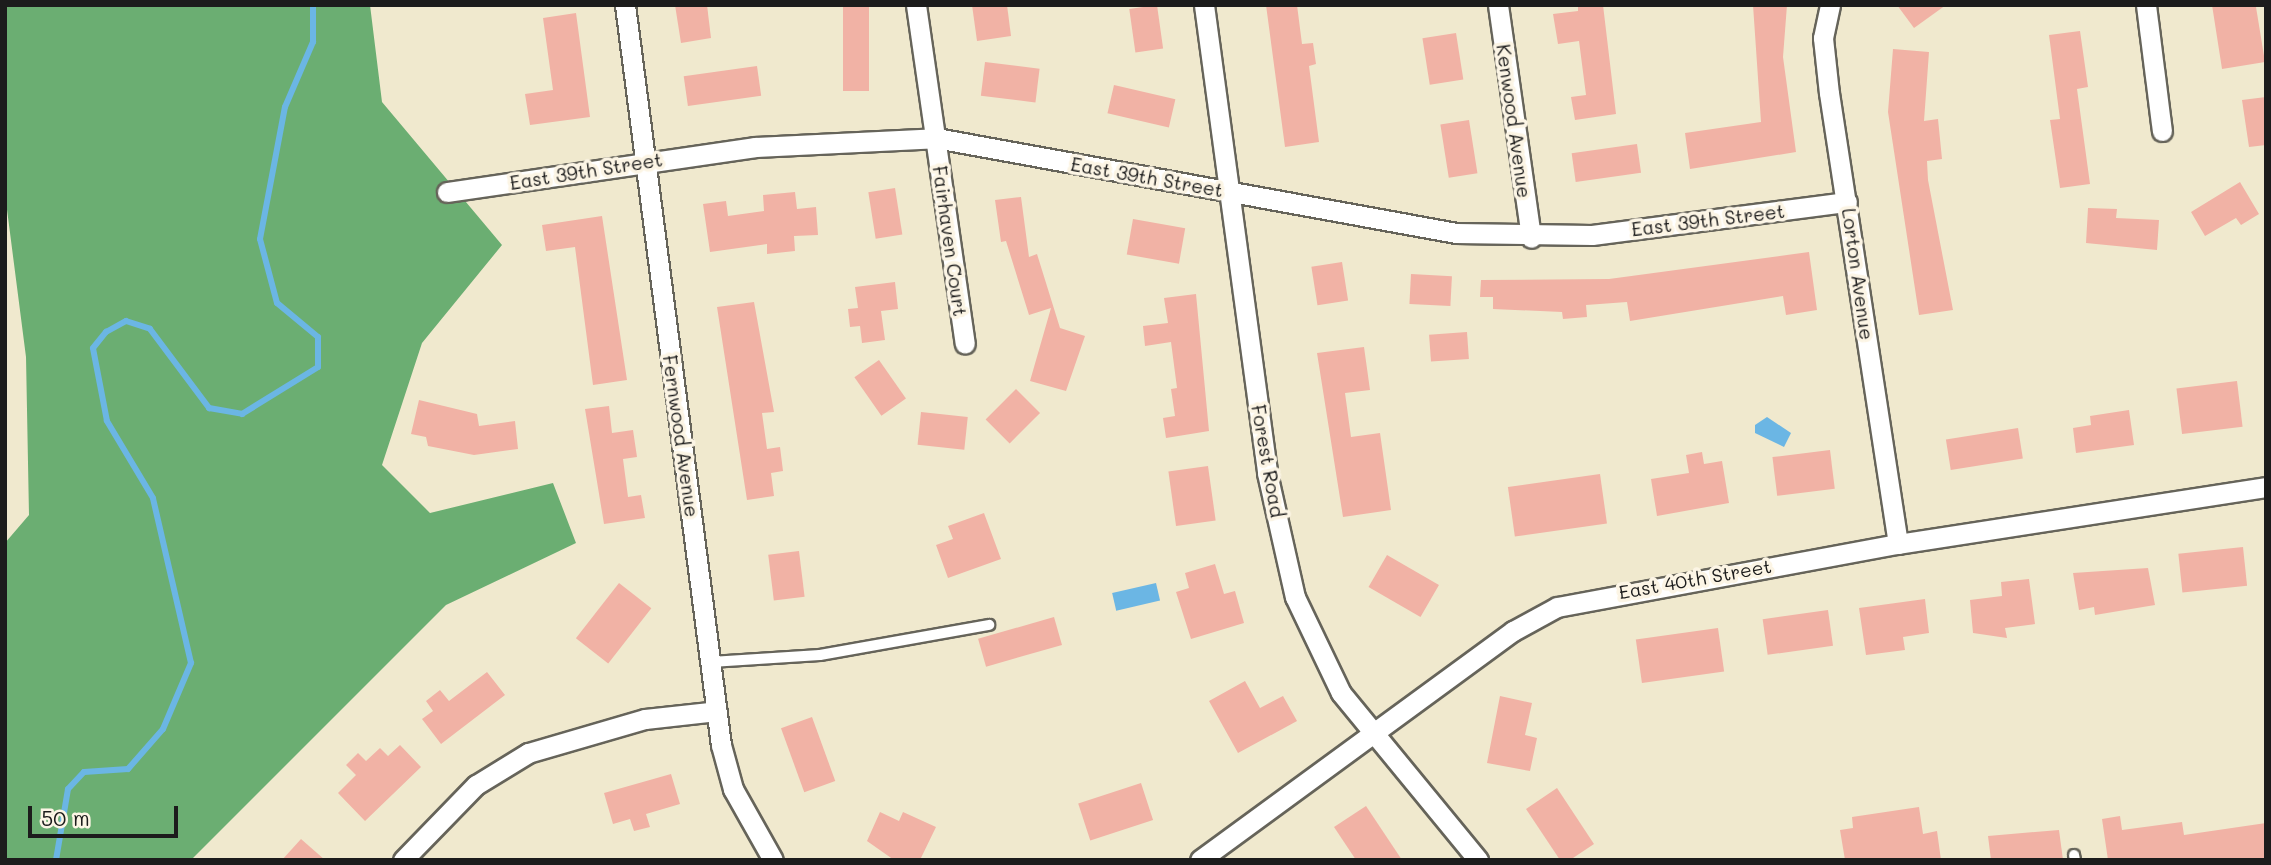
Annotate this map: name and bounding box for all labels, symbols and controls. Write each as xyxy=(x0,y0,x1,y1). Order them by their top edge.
street label: Kenwood Avenue xyxy=(1492,43,1536,199)
street label: East 39th Street xyxy=(508,148,664,194)
street label: East 39th Street xyxy=(1069,152,1225,202)
street label: Fairhaven Court xyxy=(928,164,972,318)
street label: East 39th Street xyxy=(1630,199,1786,241)
street label: Lorton Avenue xyxy=(1837,207,1879,341)
street label: Fernwood Avenue xyxy=(658,353,704,519)
street label: Forest Road xyxy=(1247,403,1289,519)
street label: East 40th Street xyxy=(1617,554,1773,604)
scale bar xyxy=(32,792,182,836)
text: 50 m xyxy=(41,804,90,831)

